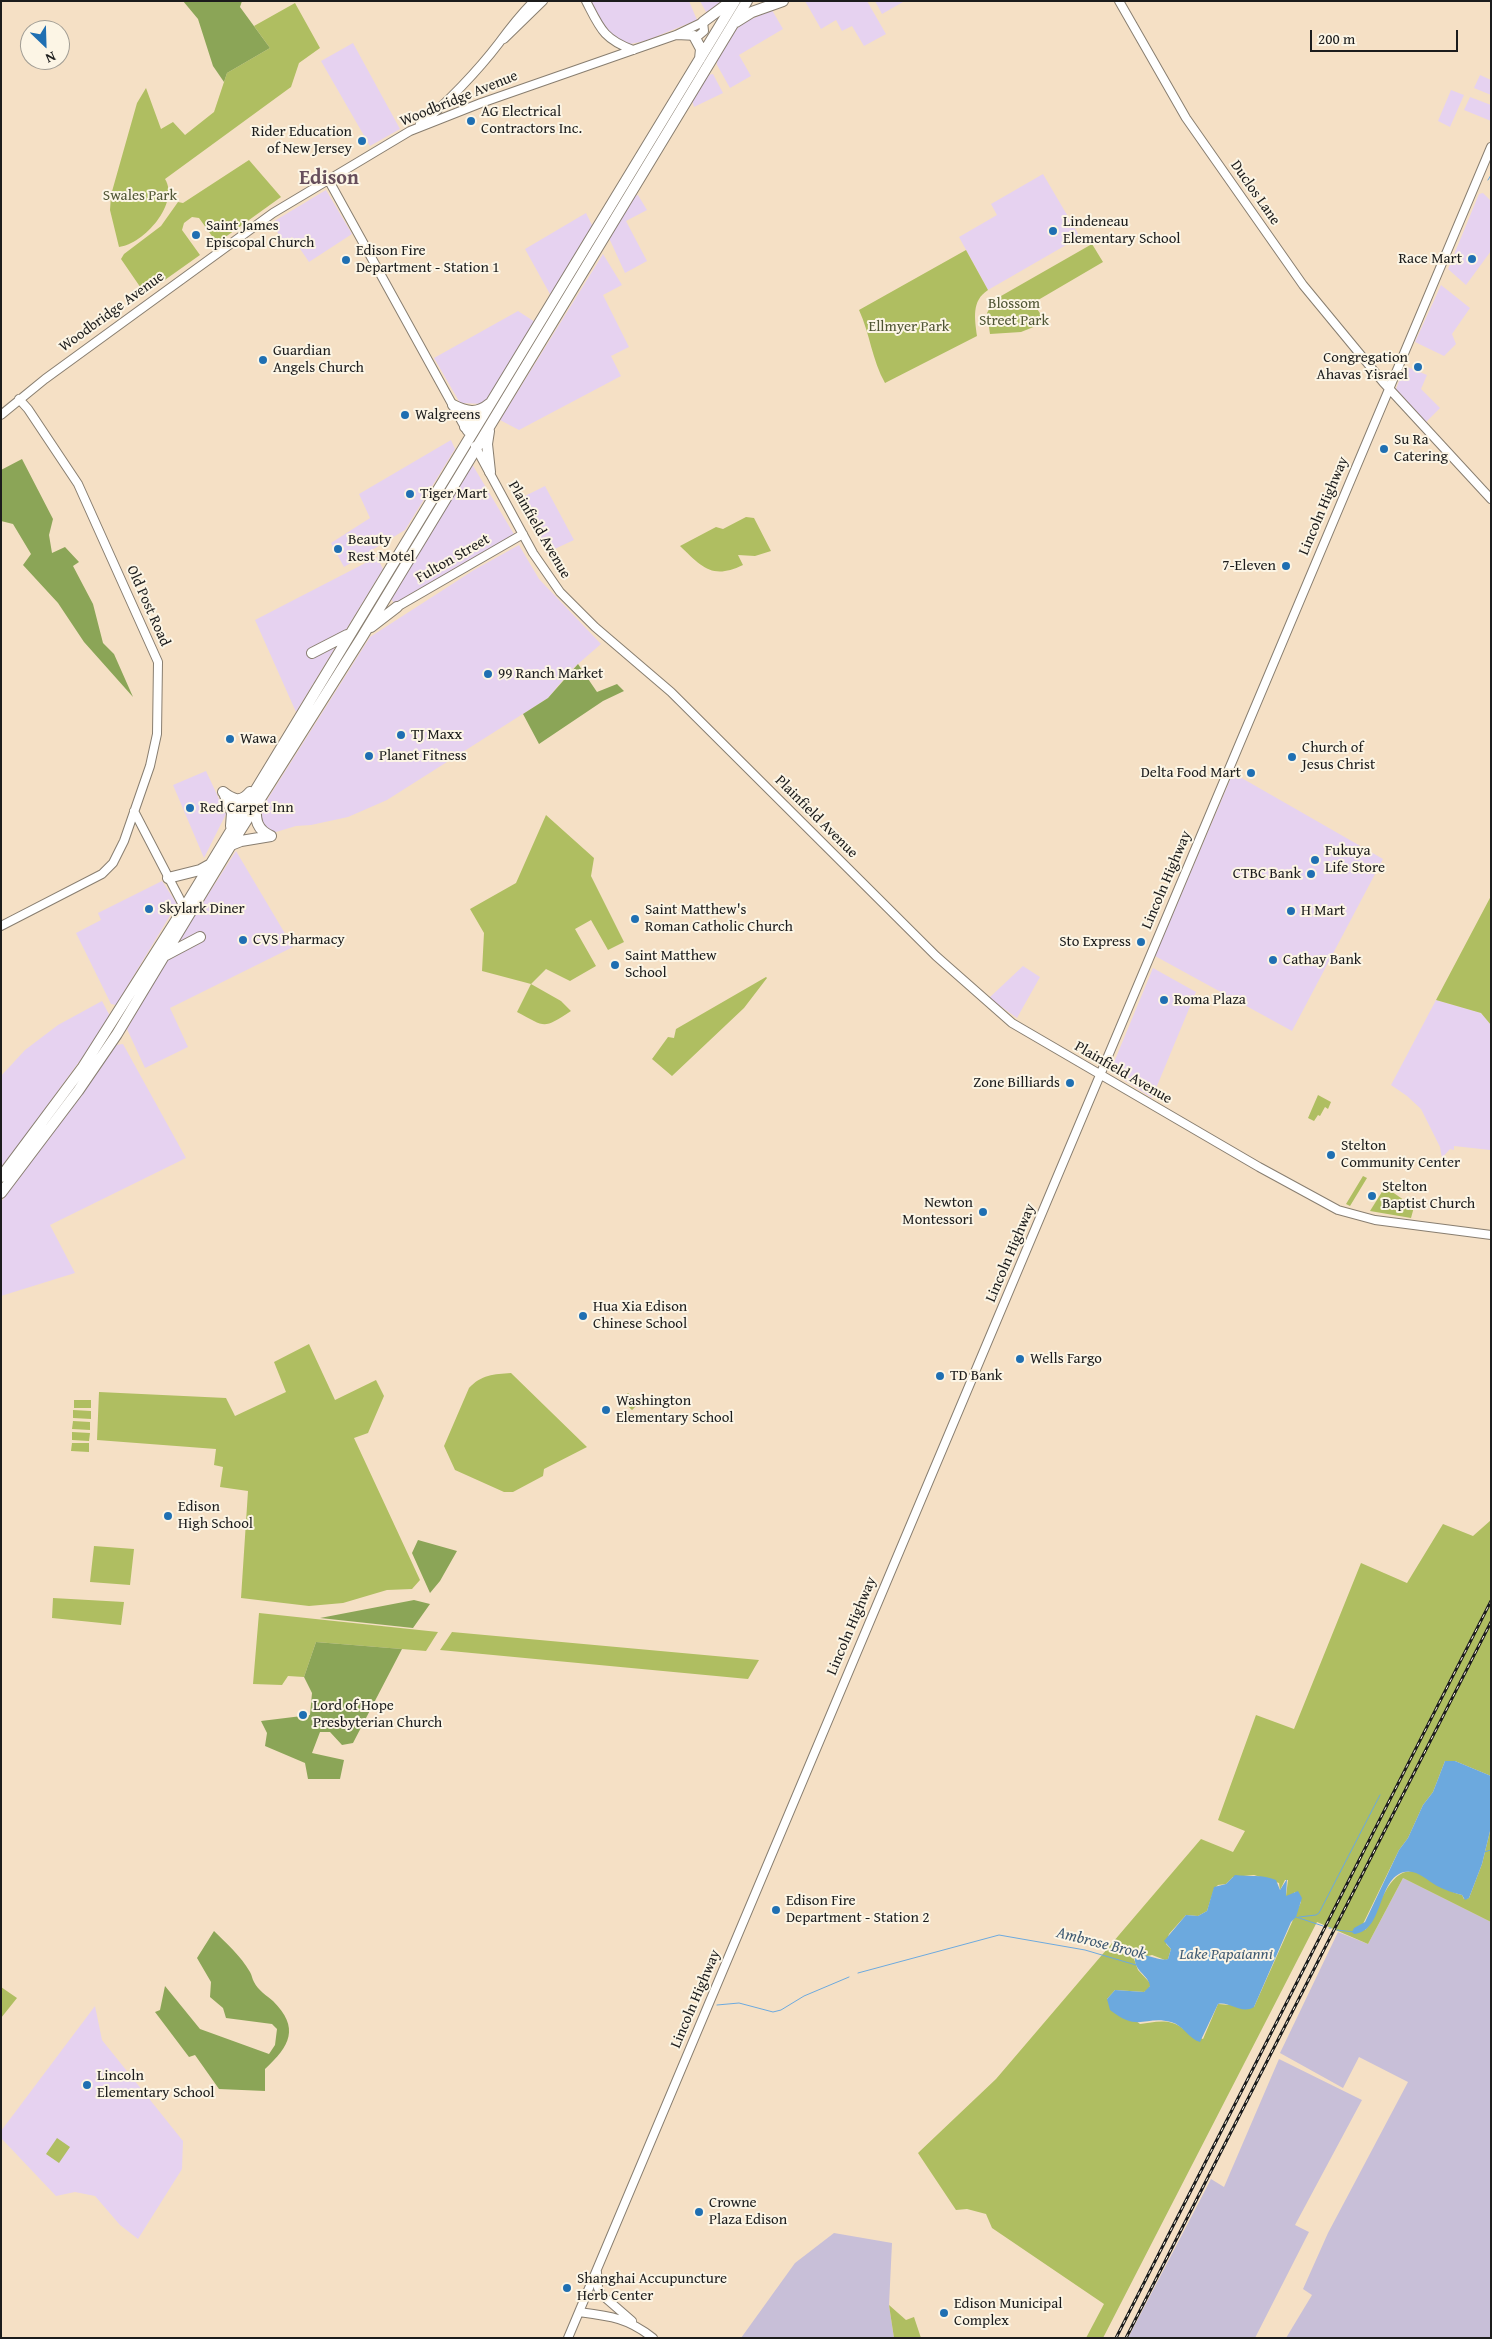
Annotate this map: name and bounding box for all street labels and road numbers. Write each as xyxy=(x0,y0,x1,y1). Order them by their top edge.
street label: Woodbridge Avenue xyxy=(397,67,521,131)
street label: Duclos Lane xyxy=(1226,157,1284,229)
street label: Woodbridge Avenue xyxy=(56,268,168,356)
street label: Lincoln Highway xyxy=(1295,454,1353,558)
street label: Plainfield Avenue xyxy=(504,478,574,582)
street label: Fulton Street xyxy=(413,531,493,587)
street label: Old Post Road xyxy=(122,563,174,649)
street label: Plainfield Avenue xyxy=(771,772,861,862)
street label: Lincoln Highway xyxy=(1138,828,1196,932)
street label: Plainfield Avenue xyxy=(1071,1038,1175,1108)
street label: Lincoln Highway xyxy=(982,1201,1040,1305)
street label: Lincoln Highway xyxy=(823,1574,881,1678)
street label: Lincoln Highway xyxy=(667,1947,725,2051)

